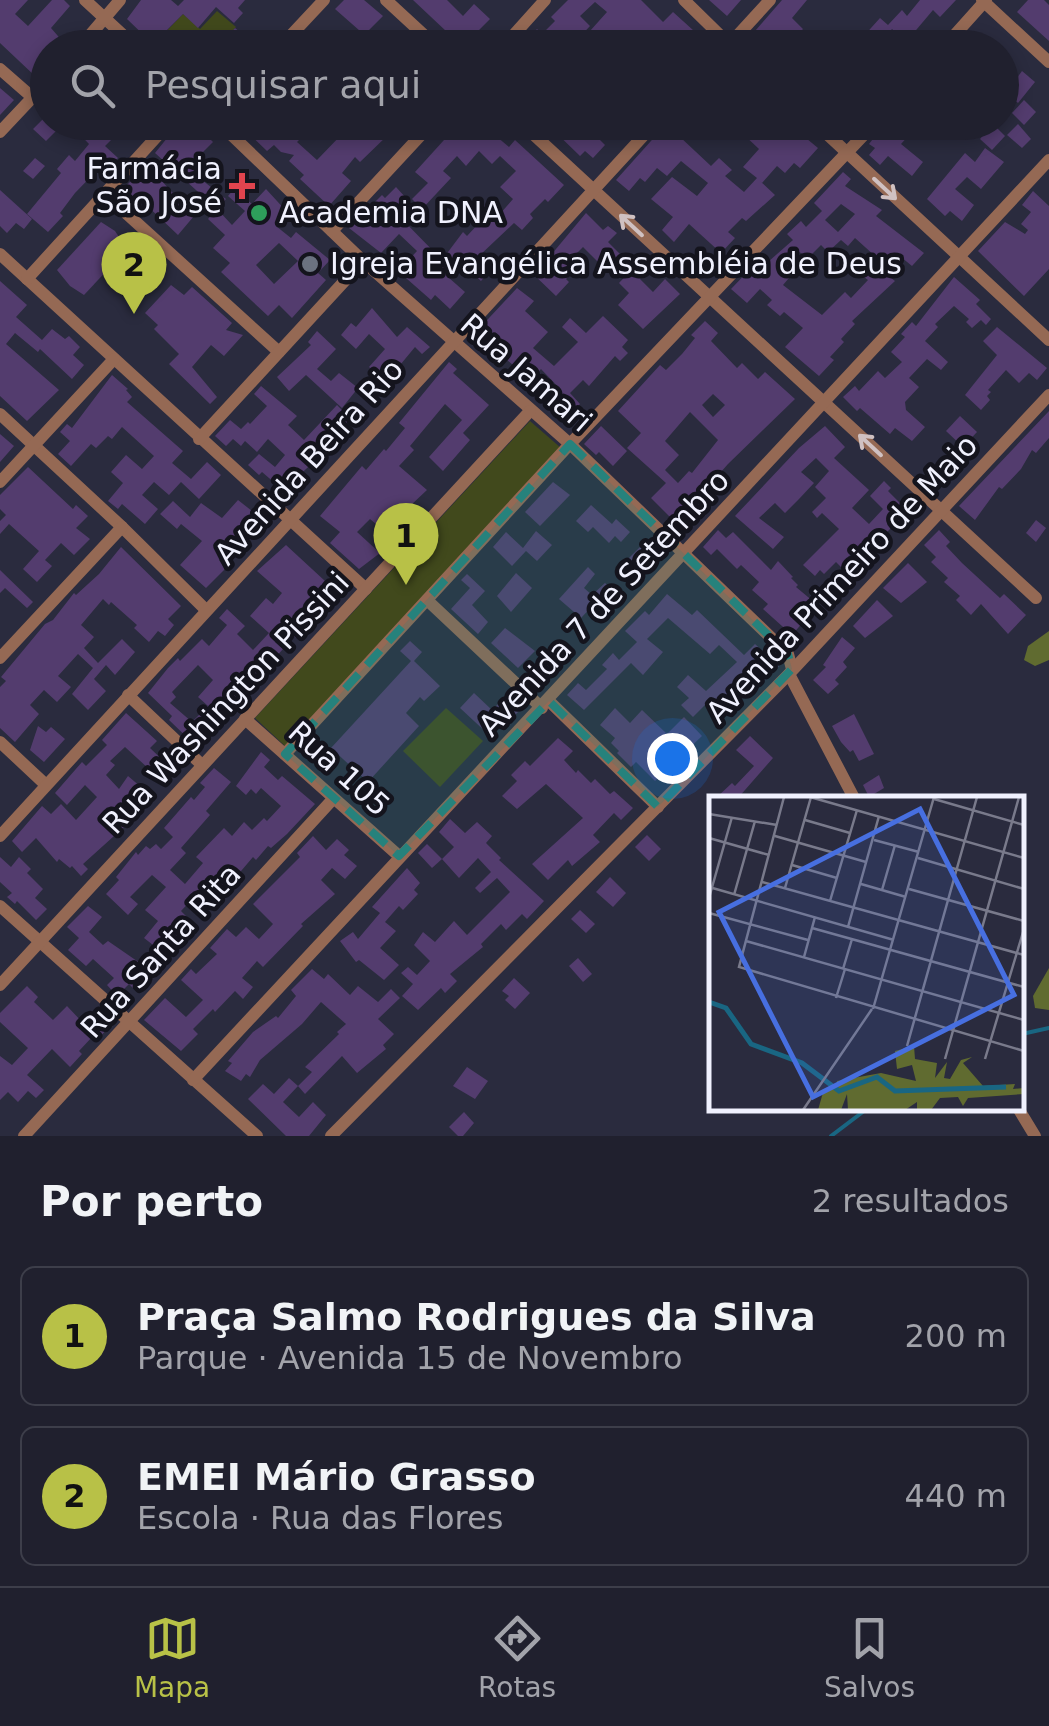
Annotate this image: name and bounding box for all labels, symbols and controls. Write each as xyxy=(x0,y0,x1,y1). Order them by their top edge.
search box xyxy=(30,30,1019,140)
icon: search xyxy=(65,58,120,113)
text: Pesquisar aqui xyxy=(145,63,421,107)
place label: Farmácia São José xyxy=(86,151,222,220)
marker: Farmácia São José xyxy=(231,175,253,197)
one-way arrow xyxy=(873,177,897,201)
place label: Academia DNA xyxy=(279,195,503,230)
marker: Academia DNA xyxy=(248,202,270,224)
one-way arrow xyxy=(619,214,644,237)
pin: 2 xyxy=(102,232,166,314)
place label: Igreja Evangélica Assembléia de Deus xyxy=(330,246,902,281)
marker: Igreja Evangélica Assembléia de Deus xyxy=(299,253,321,275)
street label: Rua Jamari xyxy=(454,306,599,439)
street label: Avenida Beira Rio xyxy=(207,352,410,572)
street label: Avenida Primeiro de Maio xyxy=(699,427,984,730)
one-way arrow xyxy=(858,434,883,457)
street label: Avenida 7 de Setembro xyxy=(471,462,736,743)
pin: 1 xyxy=(374,502,438,585)
street label: Rua Washington Pissini xyxy=(95,565,356,841)
street label: Rua 105 xyxy=(282,714,397,823)
your location xyxy=(647,733,698,784)
inset map xyxy=(709,796,1024,1111)
street label: Rua Santa Rita xyxy=(73,857,248,1045)
text: Por perto xyxy=(40,1177,263,1226)
text: 2 resultados xyxy=(812,1182,1009,1220)
text: Praça Salmo Rodrigues da Silva xyxy=(137,1295,816,1339)
text: 1 xyxy=(63,1317,86,1355)
text: 200 m xyxy=(905,1317,1007,1355)
text: Parque · Avenida 15 de Novembro xyxy=(137,1339,682,1377)
text: EMEI Mário Grasso xyxy=(137,1455,536,1499)
text: 2 xyxy=(63,1477,86,1515)
text: 440 m xyxy=(905,1477,1007,1515)
text: Escola · Rua das Flores xyxy=(137,1499,503,1537)
tab: Mapa xyxy=(134,1611,210,1704)
tab: Rotas xyxy=(478,1611,556,1704)
tab: Salvos xyxy=(824,1611,915,1704)

